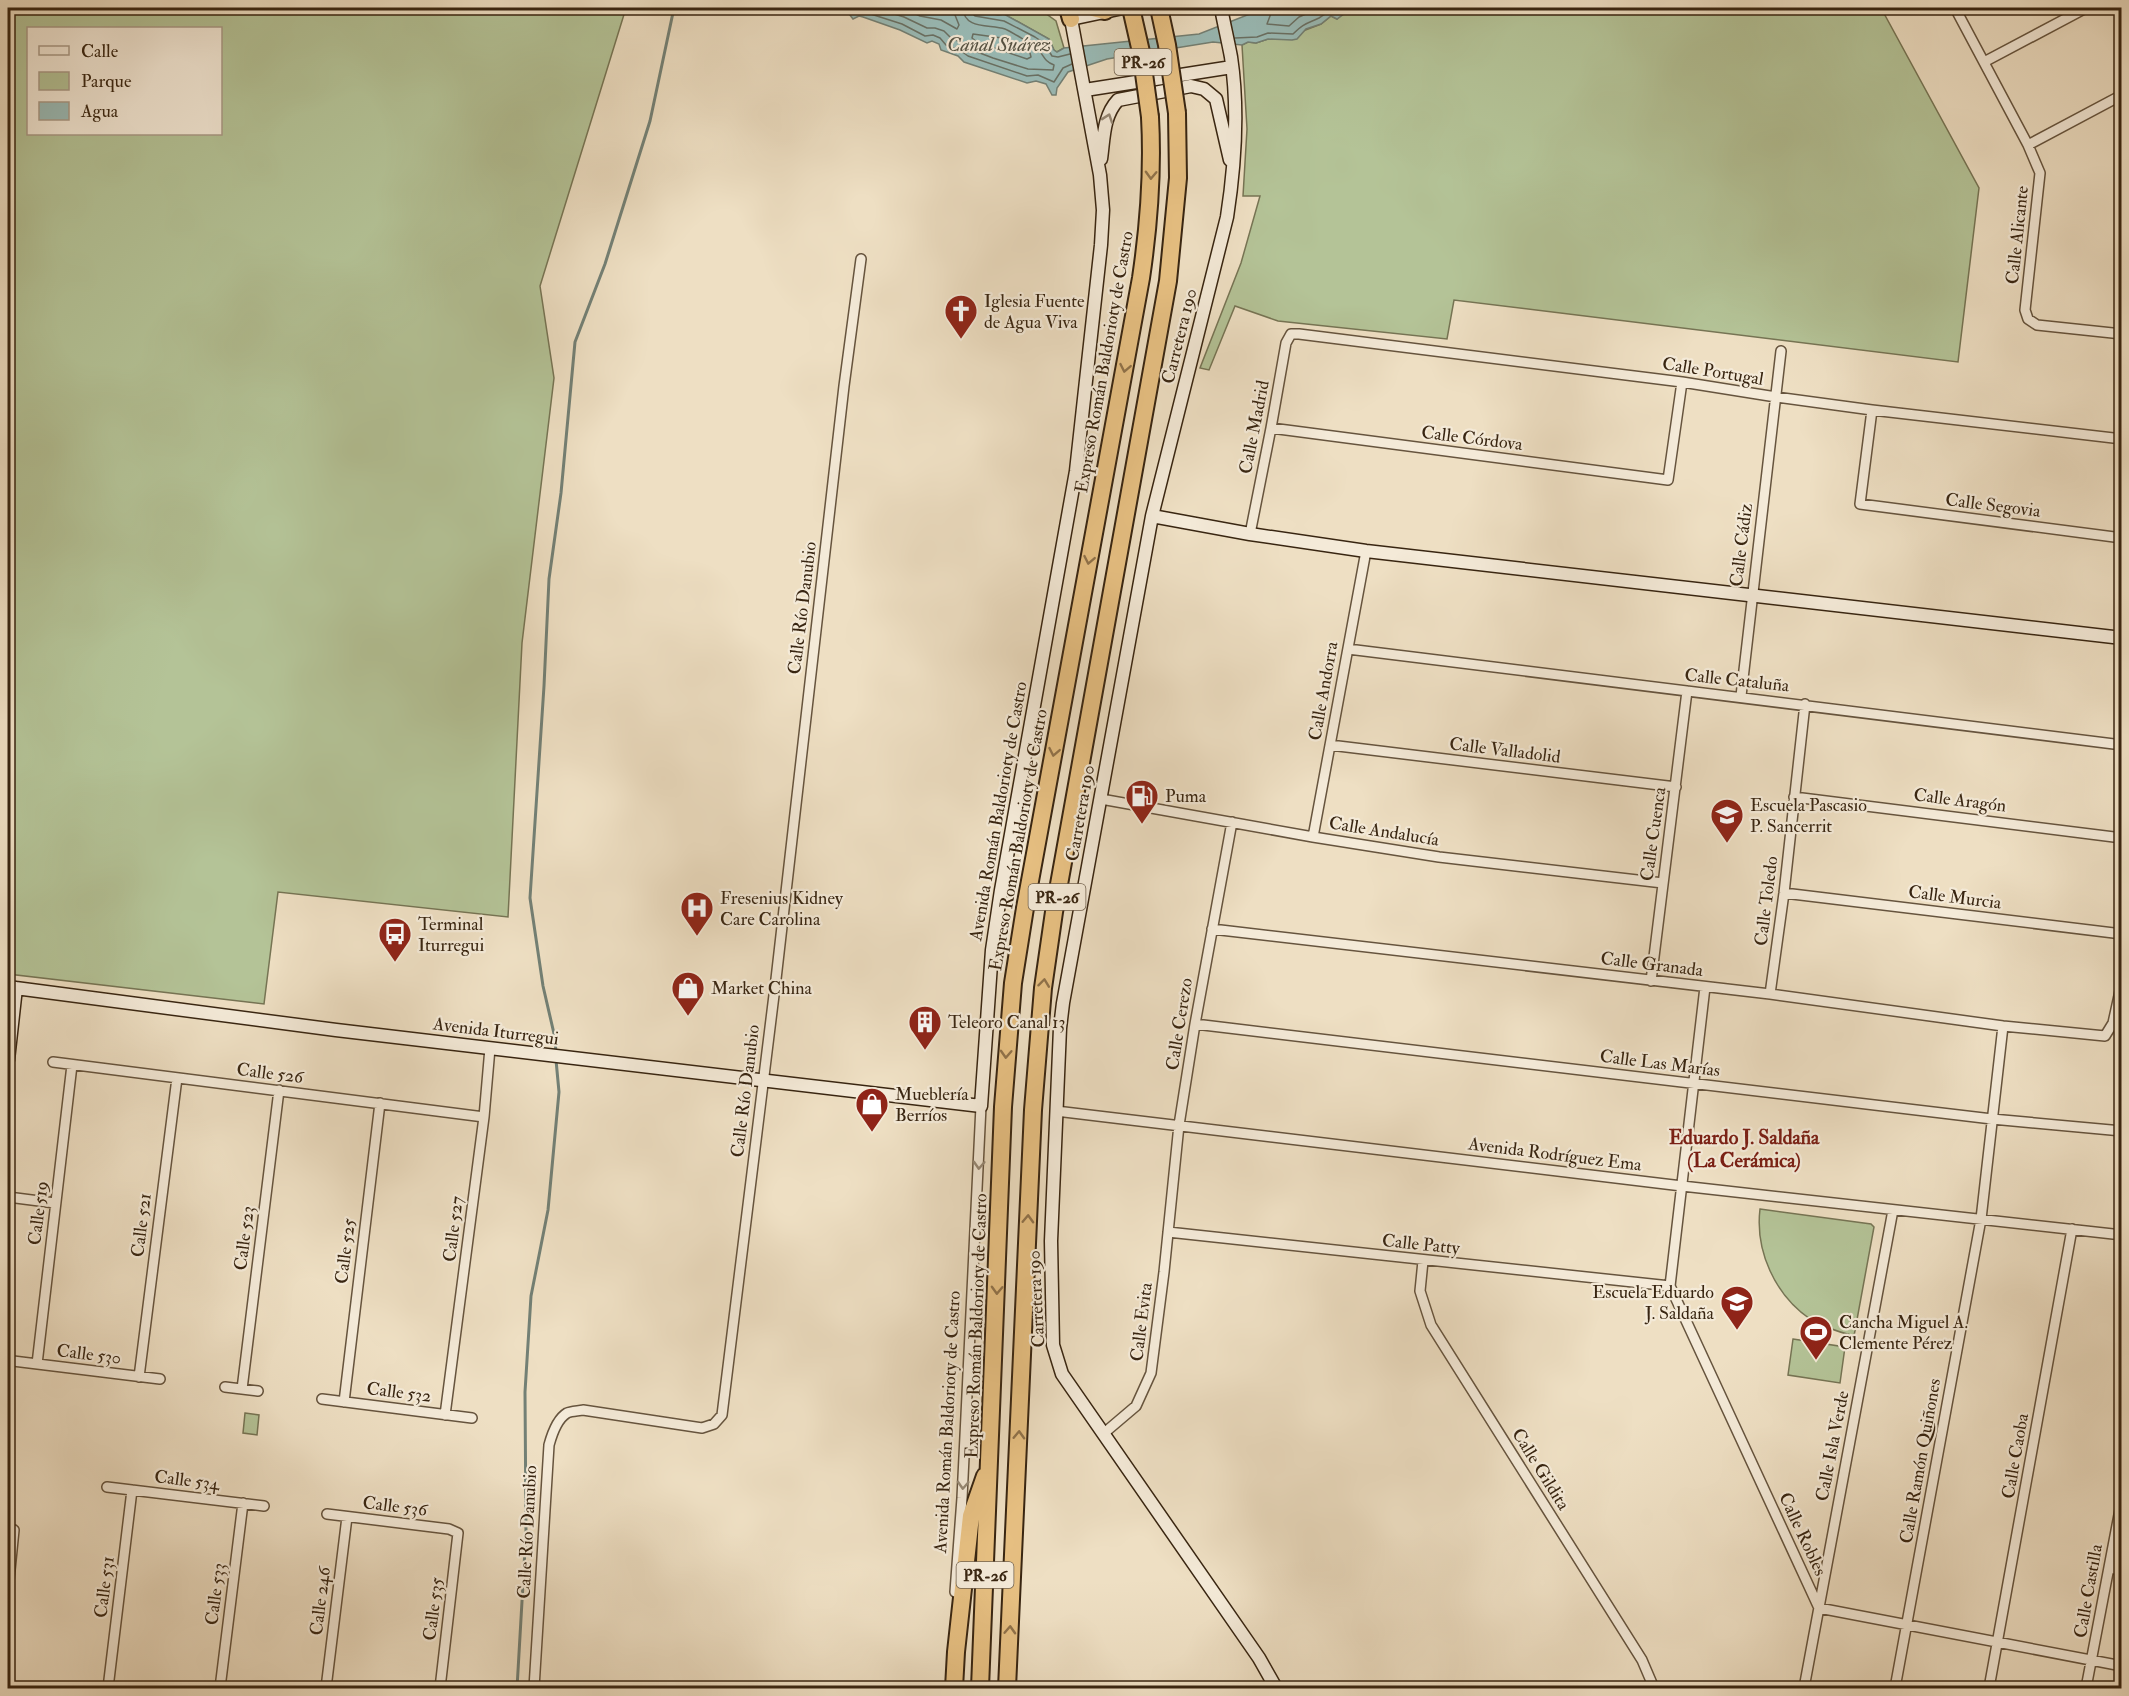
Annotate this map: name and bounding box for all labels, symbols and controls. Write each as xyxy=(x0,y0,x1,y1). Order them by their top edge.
legend xyxy=(27,27,222,135)
water label: Canal Suárez xyxy=(947,32,1051,57)
text: Calle xyxy=(81,40,119,63)
road number: PR-26 xyxy=(1114,49,1172,75)
text: Parque xyxy=(81,70,132,93)
text: Agua xyxy=(80,100,119,123)
one-way arrow xyxy=(1101,113,1114,124)
one-way arrow xyxy=(1144,171,1157,180)
street label: Calle Alicante xyxy=(2001,184,2034,285)
street label: Expreso Román Baldorioty de Castro xyxy=(1070,229,1139,495)
street label: Carretera 190 xyxy=(1157,286,1202,386)
place label: Iglesia Fuente de Agua Viva xyxy=(984,290,1085,334)
church icon: Iglesia Fuente de Agua Viva xyxy=(943,293,979,340)
street label: Calle Portugal xyxy=(1661,352,1766,391)
one-way arrow xyxy=(1119,363,1132,373)
street label: Calle Madrid xyxy=(1234,378,1275,476)
street label: Calle Córdova xyxy=(1420,421,1524,456)
street label: Calle Segovia xyxy=(1944,488,2042,523)
street label: Calle Cádiz xyxy=(1725,502,1758,588)
street label: Calle Río Danubio xyxy=(783,540,822,676)
one-way arrow xyxy=(1083,555,1096,565)
street label: Calle Andorra xyxy=(1303,639,1344,742)
street label: Calle Cataluña xyxy=(1683,664,1791,697)
street label: Avenida Román Baldorioty de Castro xyxy=(964,679,1033,943)
street label: Expreso Román Baldorioty de Castro xyxy=(984,707,1053,973)
street label: Calle Valladolid xyxy=(1448,732,1562,769)
one-way arrow xyxy=(1048,746,1061,756)
street label: Carretera 190 xyxy=(1061,763,1100,863)
fuel station icon: Puma xyxy=(1124,778,1160,825)
street label: Calle Aragón xyxy=(1912,783,2008,818)
place label: Puma xyxy=(1165,785,1207,808)
street label: Calle Cuenca xyxy=(1636,785,1672,883)
place label: Escuela Pascasio P. Sancerrit xyxy=(1750,794,1867,838)
school or university icon: Escuela Pascasio P. Sancerrit xyxy=(1709,797,1745,844)
street label: Calle Andalucía xyxy=(1327,811,1441,852)
street label: Calle Toledo xyxy=(1750,855,1783,947)
street label: Calle Murcia xyxy=(1907,880,2003,915)
road number: PR-26 xyxy=(1028,884,1086,910)
place label: Fresenius Kidney Care Carolina xyxy=(720,887,844,931)
hospital icon: Fresenius Kidney Care Carolina xyxy=(679,890,715,937)
place label: Terminal Iturregui xyxy=(418,913,484,957)
bus stop icon: Terminal Iturregui xyxy=(377,916,413,963)
street label: Calle Granada xyxy=(1599,947,1705,982)
shop icon: Market China xyxy=(670,970,706,1017)
street label: Calle Cerezo xyxy=(1161,976,1198,1072)
place label: Market China xyxy=(711,977,813,1000)
one-way arrow xyxy=(1037,978,1050,988)
building icon: Teleoro Canal 13 xyxy=(907,1004,943,1051)
place label: Teleoro Canal 13 xyxy=(948,1011,1065,1034)
street label: Avenida Iturregui xyxy=(431,1012,560,1051)
street label: Calle Río Danubio xyxy=(726,1023,765,1159)
street label: Calle Las Marías xyxy=(1598,1045,1721,1082)
one-way arrow xyxy=(1000,1049,1013,1058)
street label: Calle 526 xyxy=(235,1058,306,1089)
place label: Mueblería Berríos xyxy=(895,1083,969,1127)
shop icon: Mueblería Berríos xyxy=(854,1086,890,1133)
district label: Eduardo J. Saldaña (La Cerámica) xyxy=(1669,1125,1820,1173)
street label: Avenida Rodríguez Ema xyxy=(1466,1132,1644,1177)
one-way arrow xyxy=(972,1160,985,1169)
street label: Calle 519 xyxy=(23,1180,54,1246)
street label: Calle 521 xyxy=(126,1192,157,1258)
street label: Expreso Román Baldorioty de Castro xyxy=(960,1193,993,1459)
street label: Calle 527 xyxy=(438,1195,469,1263)
street label: Calle 523 xyxy=(229,1204,260,1272)
one-way arrow xyxy=(1022,1215,1035,1224)
street label: Calle 525 xyxy=(330,1217,361,1285)
street label: Calle Patty xyxy=(1381,1229,1462,1260)
street label: Carretera 190 xyxy=(1022,1250,1051,1348)
street label: Calle Evita xyxy=(1125,1281,1158,1363)
place label: Escuela Eduardo J. Saldaña xyxy=(1592,1281,1715,1325)
school or university icon: Escuela Eduardo J. Saldaña xyxy=(1719,1284,1755,1331)
one-way arrow xyxy=(990,1286,1003,1295)
street label: Avenida Román Baldorioty de Castro xyxy=(929,1290,966,1555)
place label: Cancha Miguel A. Clemente Pérez xyxy=(1839,1311,1968,1355)
sports icon: Cancha Miguel A. Clemente Pérez xyxy=(1798,1314,1834,1361)
street label: Calle 530 xyxy=(55,1339,123,1370)
street label: Calle 532 xyxy=(365,1377,433,1408)
street label: Calle Ramón Quiñones xyxy=(1895,1377,1946,1545)
street label: Calle Isla Verde xyxy=(1811,1389,1855,1503)
street label: Calle Caoba xyxy=(1997,1411,2034,1501)
street label: Calle Gildita xyxy=(1506,1424,1575,1515)
one-way arrow xyxy=(1013,1431,1025,1440)
street label: Calle Río Danubio xyxy=(513,1464,542,1599)
street label: Calle 534 xyxy=(153,1465,222,1496)
one-way arrow xyxy=(957,1481,970,1490)
street label: Calle Robles xyxy=(1773,1489,1832,1580)
street label: Calle 536 xyxy=(361,1491,429,1522)
street label: Calle Castilla xyxy=(2069,1542,2108,1640)
street label: Calle 531 xyxy=(89,1555,120,1619)
street label: Calle 533 xyxy=(200,1562,231,1627)
road number: PR-26 xyxy=(956,1562,1014,1588)
street label: Calle 246 xyxy=(305,1565,336,1637)
street label: Calle 535 xyxy=(418,1576,449,1642)
one-way arrow xyxy=(1004,1626,1017,1635)

